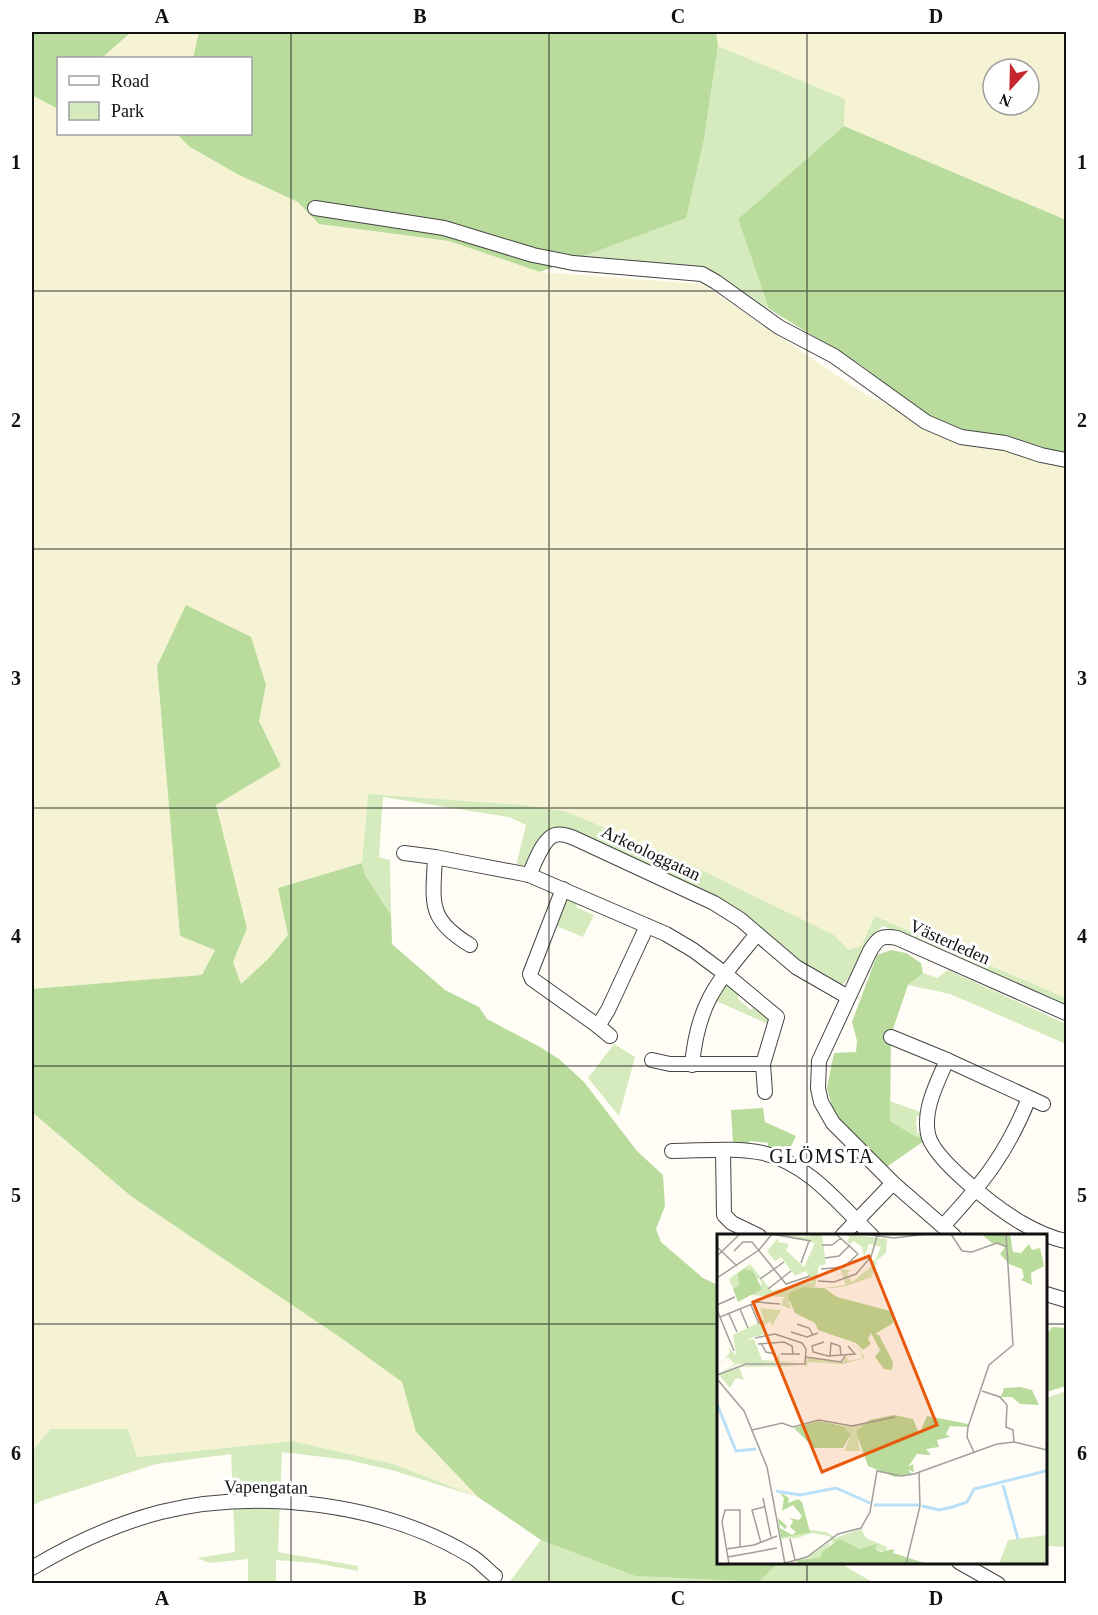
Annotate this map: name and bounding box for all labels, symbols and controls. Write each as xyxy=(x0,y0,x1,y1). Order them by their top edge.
text: A xyxy=(155,5,170,27)
text: B xyxy=(413,5,427,27)
text: C xyxy=(671,5,685,27)
text: D xyxy=(929,5,943,27)
legend xyxy=(57,57,252,135)
north arrow xyxy=(981,57,1041,117)
text: Road xyxy=(111,71,149,91)
text: N xyxy=(997,90,1014,110)
text: Park xyxy=(111,101,144,121)
text: 1 xyxy=(11,151,21,173)
text: 1 xyxy=(1077,151,1087,173)
text: 2 xyxy=(11,409,21,431)
text: 2 xyxy=(1077,409,1087,431)
text: 3 xyxy=(11,667,21,689)
text: 3 xyxy=(1077,667,1087,689)
street label: Arkeologgatan xyxy=(598,821,704,885)
street label: Västerleden xyxy=(907,915,993,969)
text: 4 xyxy=(11,925,21,947)
text: 4 xyxy=(1077,925,1087,947)
district label: GLÖMSTA xyxy=(769,1145,875,1167)
text: 5 xyxy=(11,1184,21,1206)
text: 5 xyxy=(1077,1184,1087,1206)
inset map xyxy=(717,1234,1047,1564)
text: 6 xyxy=(11,1442,21,1464)
text: 6 xyxy=(1077,1442,1087,1464)
street label: Vapengatan xyxy=(224,1476,308,1498)
text: A xyxy=(155,1587,170,1609)
text: B xyxy=(413,1587,427,1609)
text: C xyxy=(671,1587,685,1609)
text: D xyxy=(929,1587,943,1609)

